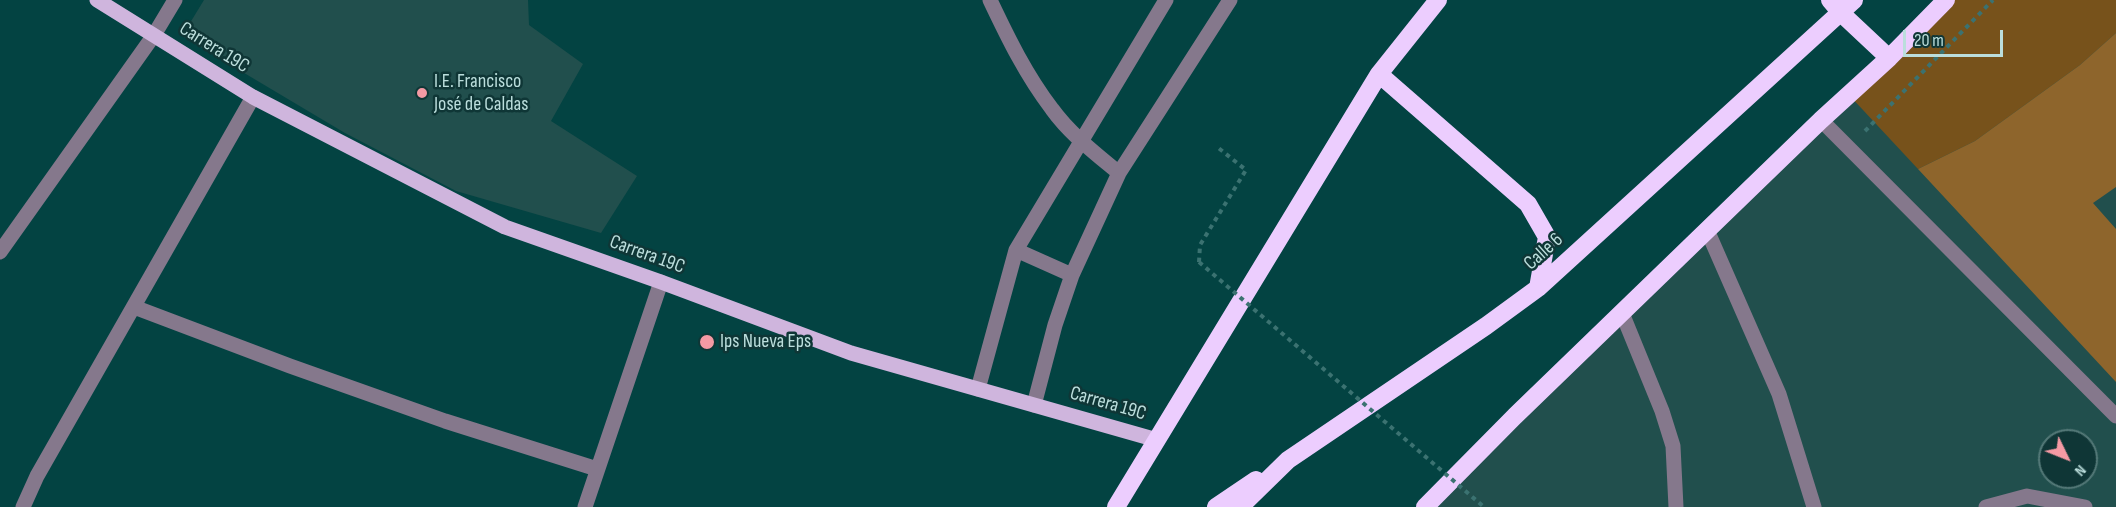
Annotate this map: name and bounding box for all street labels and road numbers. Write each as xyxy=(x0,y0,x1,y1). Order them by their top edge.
street label: Carrera 19C xyxy=(175,17,253,79)
street label: Calle 6 xyxy=(1519,228,1569,276)
street label: Carrera 19C xyxy=(606,230,688,280)
street label: Carrera 19C xyxy=(1067,382,1149,426)

